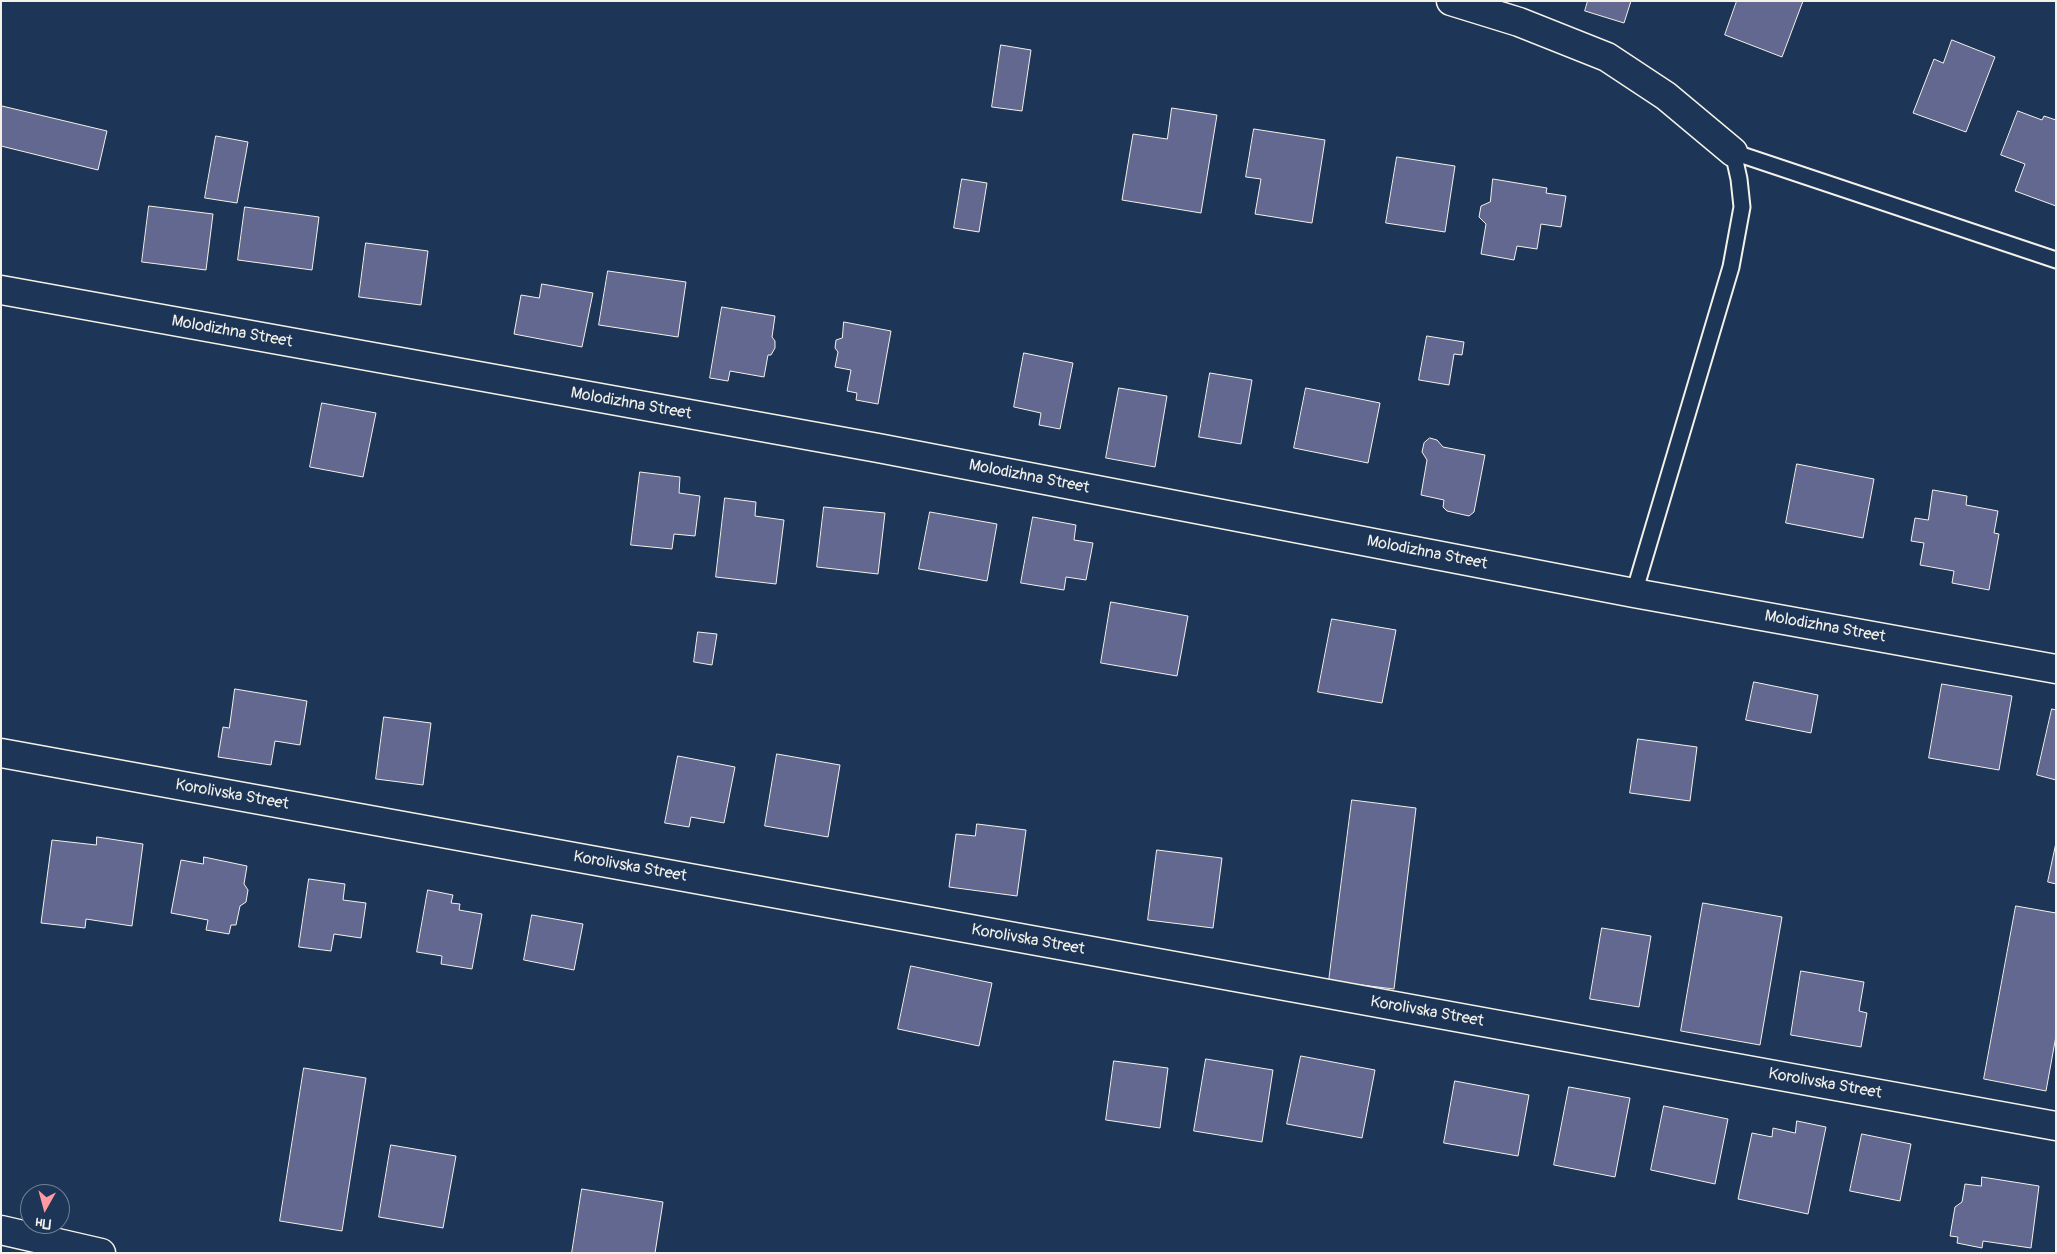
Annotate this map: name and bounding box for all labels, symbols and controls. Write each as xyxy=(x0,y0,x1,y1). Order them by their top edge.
street label: Molodizhna Street xyxy=(170,312,294,352)
street label: Molodizhna Street xyxy=(569,384,693,424)
street label: Molodizhna Street xyxy=(967,456,1091,498)
street label: Molodizhna Street xyxy=(1365,532,1489,574)
street label: Molodizhna Street xyxy=(1763,607,1887,647)
street label: Korolivska Street xyxy=(174,776,290,814)
street label: Korolivska Street xyxy=(572,848,688,886)
street label: Korolivska Street xyxy=(970,921,1086,959)
street label: Korolivska Street xyxy=(1369,993,1485,1031)
street label: Korolivska Street xyxy=(1767,1065,1883,1103)
north arrow xyxy=(20,1184,70,1234)
text: Пн xyxy=(35,1214,52,1233)

